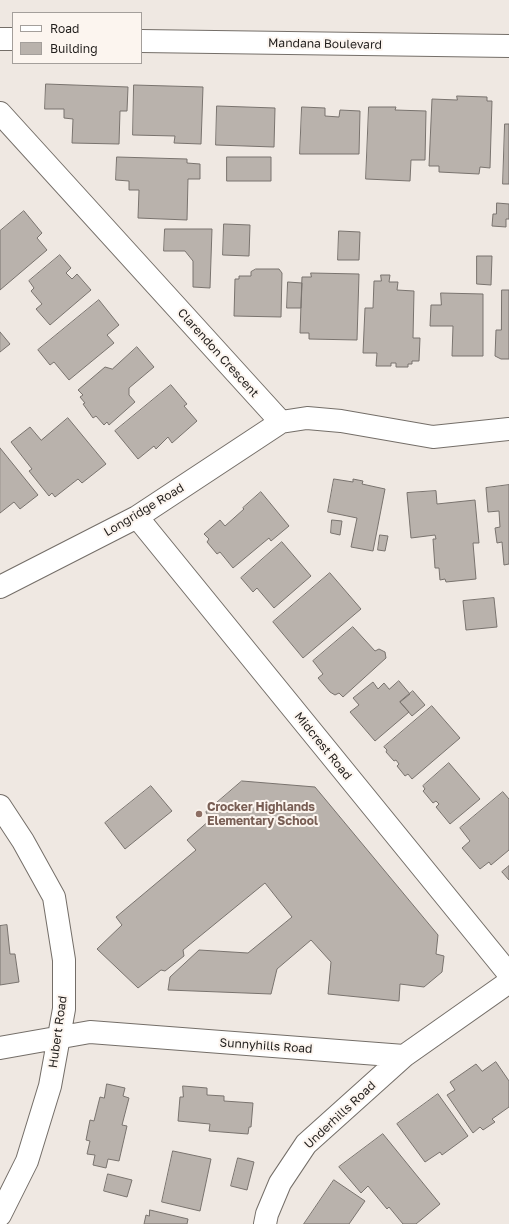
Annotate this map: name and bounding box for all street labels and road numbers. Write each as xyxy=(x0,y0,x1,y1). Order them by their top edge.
street label: Mandana Boulevard xyxy=(268,36,382,52)
street label: Clarendon Crescent xyxy=(174,306,262,400)
street label: Longridge Road xyxy=(101,480,187,540)
street label: Midcrest Road xyxy=(291,709,355,783)
street label: Hubert Road xyxy=(46,995,70,1069)
street label: Sunnyhills Road xyxy=(219,1036,313,1056)
street label: Underhills Road xyxy=(301,1078,379,1152)

